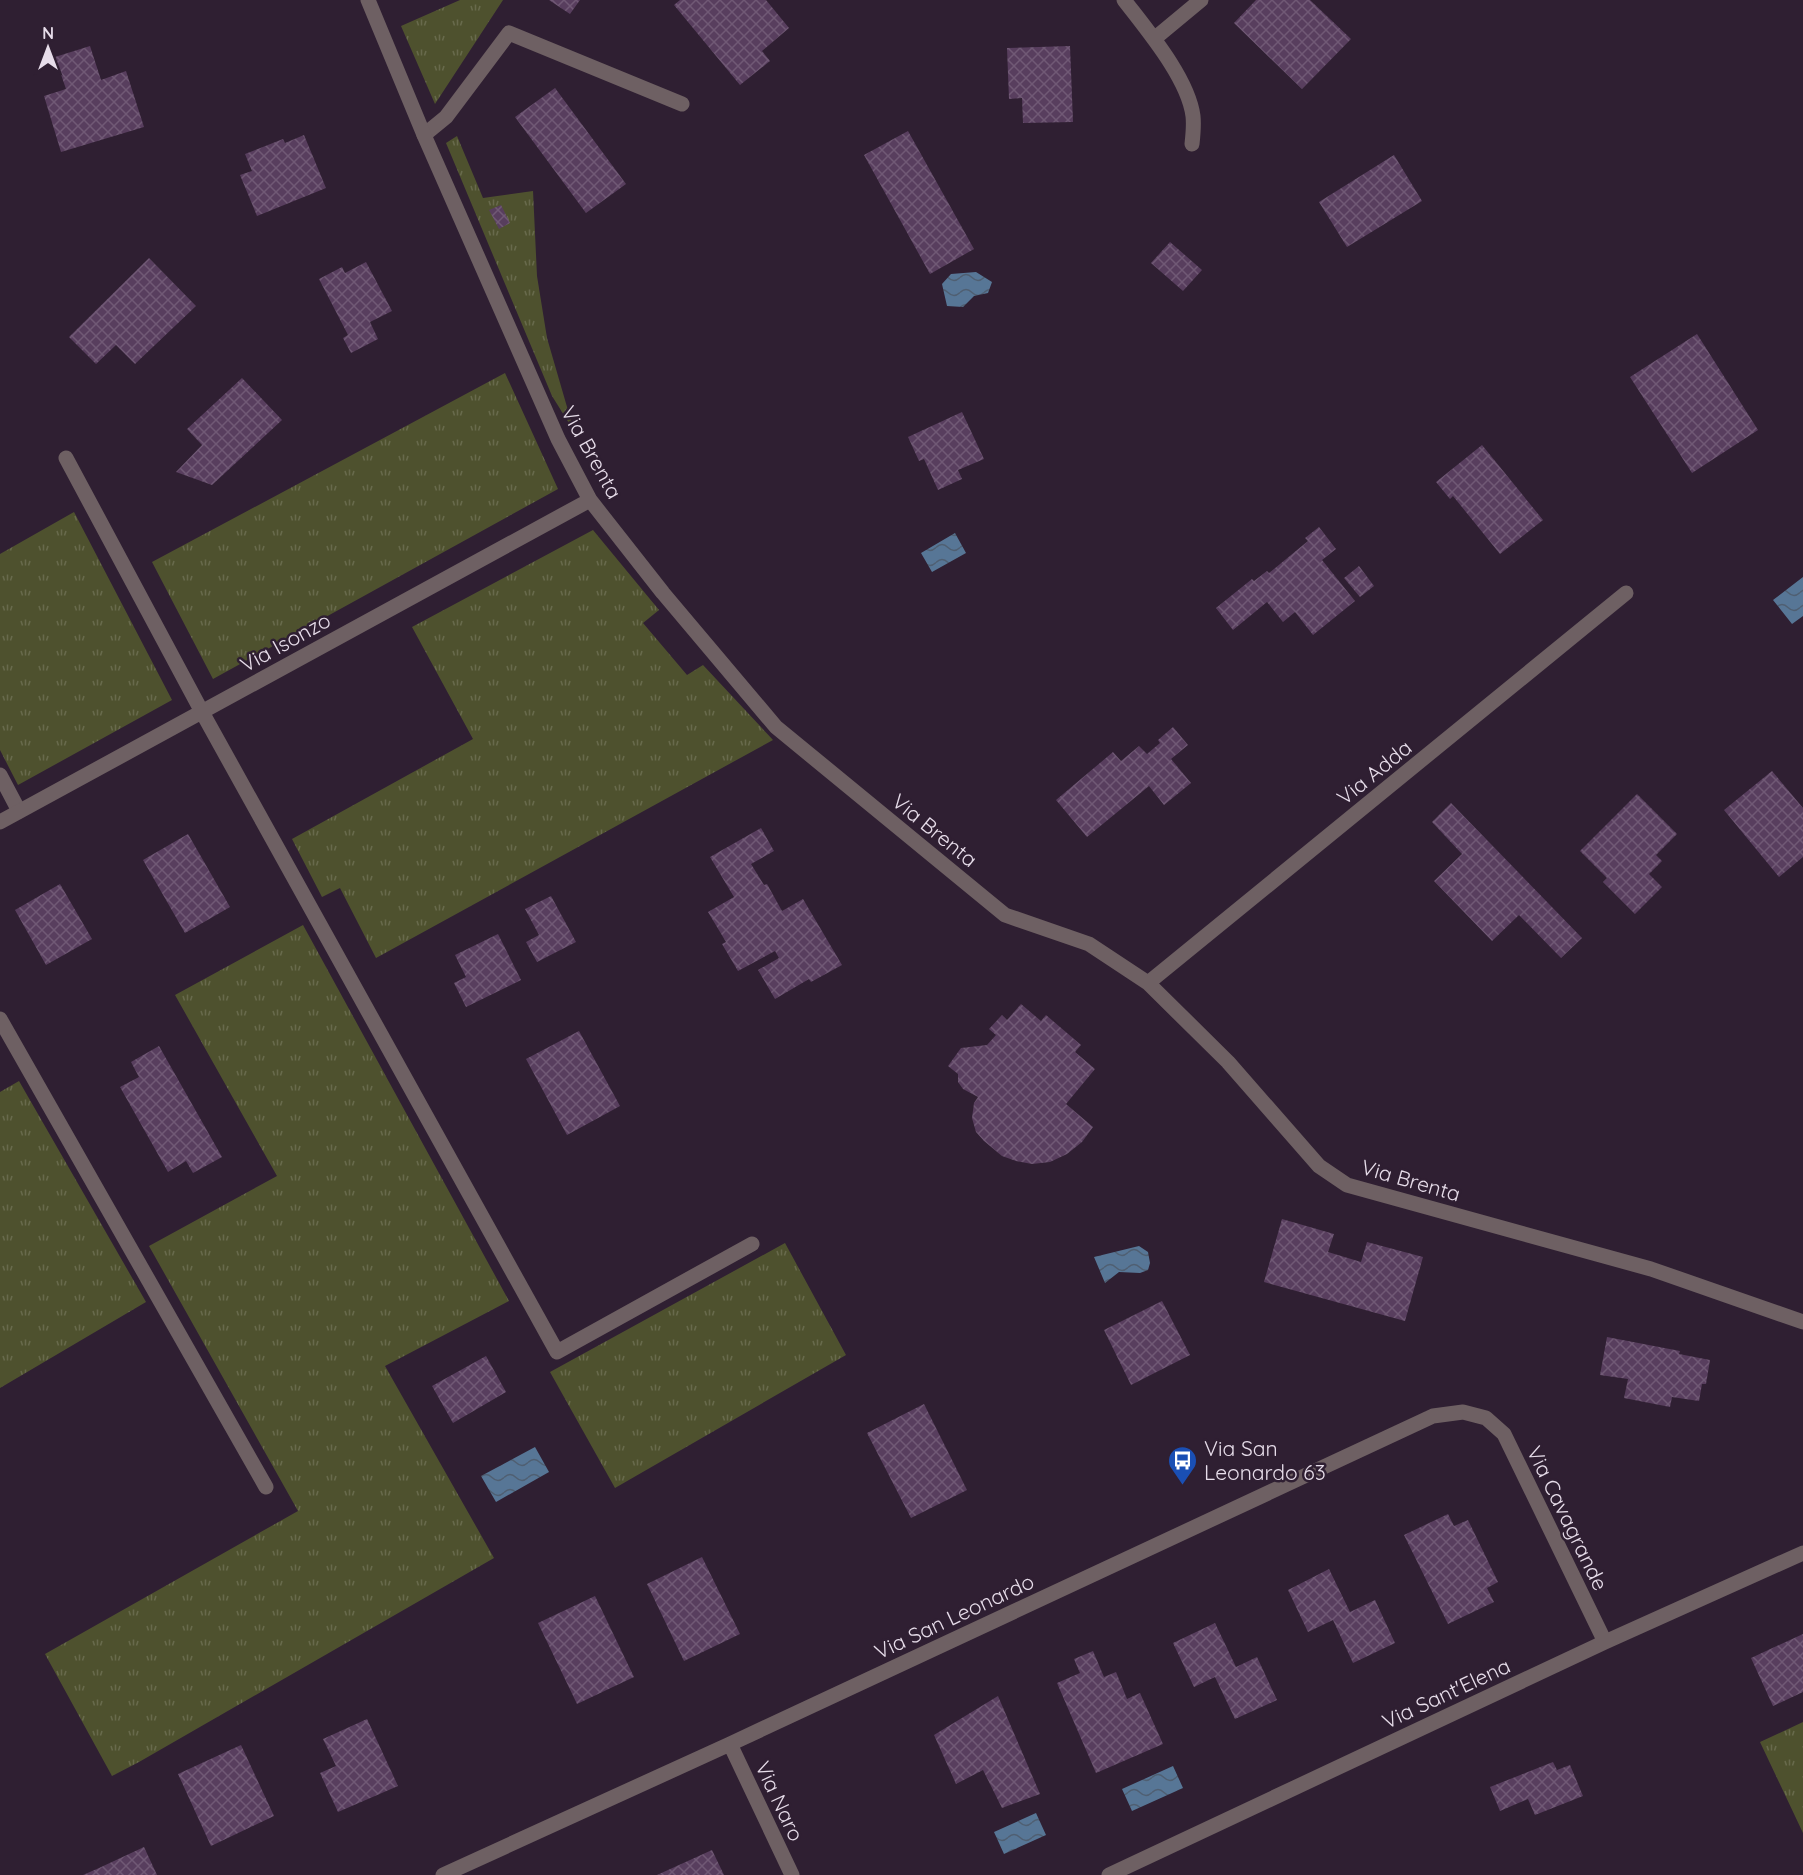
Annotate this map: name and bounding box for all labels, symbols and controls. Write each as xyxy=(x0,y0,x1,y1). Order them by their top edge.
north arrow xyxy=(18,18,78,78)
text: N xyxy=(42,23,54,43)
street label: Via Brenta xyxy=(556,401,628,503)
street label: Via Isonzo xyxy=(235,607,335,677)
street label: Via Adda xyxy=(1331,734,1417,810)
street label: Via Brenta xyxy=(887,788,983,872)
street label: Via Brenta xyxy=(1358,1153,1464,1207)
place label: Via San Leonardo 63 xyxy=(1204,1435,1326,1485)
street label: Via Cavagrande xyxy=(1522,1442,1614,1594)
bus stop icon: Via San Leonardo 63 xyxy=(1167,1444,1199,1486)
street label: Via San Leonardo xyxy=(870,1568,1038,1664)
street label: Via Sant'Elena xyxy=(1378,1652,1514,1734)
street label: Via Naro xyxy=(750,1757,810,1845)

